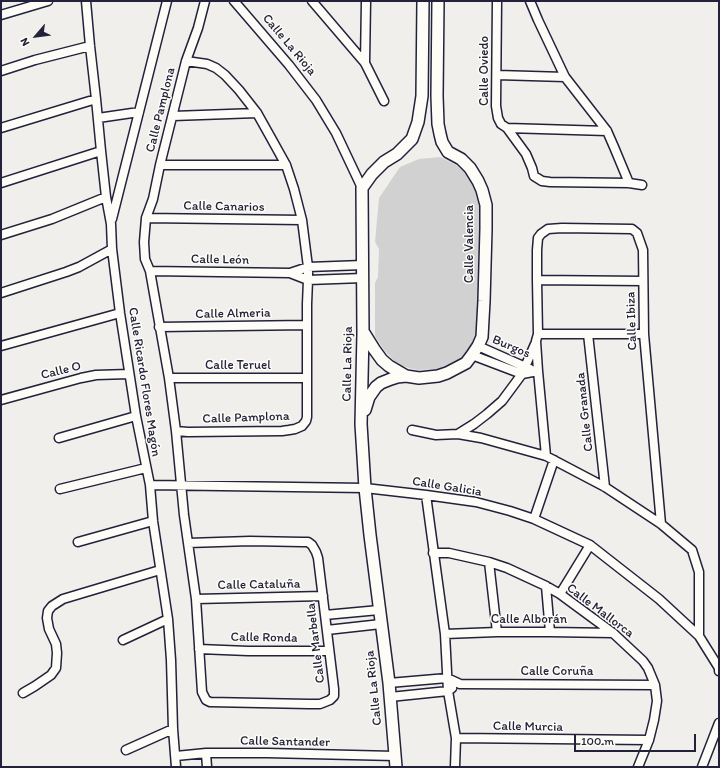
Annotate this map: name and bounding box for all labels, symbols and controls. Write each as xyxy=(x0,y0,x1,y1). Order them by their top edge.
street label: Calle La Rioja xyxy=(259,11,319,79)
north arrow xyxy=(16,16,56,56)
text: N xyxy=(17,36,32,48)
street label: Calle Oviedo xyxy=(477,36,493,106)
street label: Calle Pamplona xyxy=(143,66,179,154)
street label: Calle Canarios xyxy=(183,198,265,216)
street label: Calle Valencia xyxy=(462,205,478,283)
street label: Calle León xyxy=(191,252,249,268)
street label: Calle Ibiza xyxy=(623,291,641,351)
street label: Calle Ricardo Flores Magón xyxy=(124,306,164,458)
street label: Calle Almeria xyxy=(195,306,271,322)
street label: Calle La Rioja xyxy=(340,326,356,402)
street label: Burgos xyxy=(490,332,532,362)
street label: Calle O xyxy=(39,358,83,384)
street label: Calle Teruel xyxy=(205,358,271,374)
street label: Calle Granada xyxy=(573,372,597,452)
street label: Calle Pamplona xyxy=(202,409,290,427)
street label: Calle Galicia xyxy=(411,474,483,500)
street label: Calle Cataluña xyxy=(217,576,301,594)
street label: Calle Mallorca xyxy=(563,581,637,641)
street label: Calle Marbella xyxy=(303,602,329,684)
street label: Calle Alborán xyxy=(491,612,567,628)
street label: Calle Ronda xyxy=(231,630,297,646)
street label: Calle La Rioja xyxy=(362,650,386,726)
street label: Calle Coruña xyxy=(521,664,593,680)
street label: Calle Murcia xyxy=(493,719,563,735)
scale bar xyxy=(576,726,698,752)
street label: Calle Santander xyxy=(240,733,330,751)
text: 100 m xyxy=(581,734,614,748)

